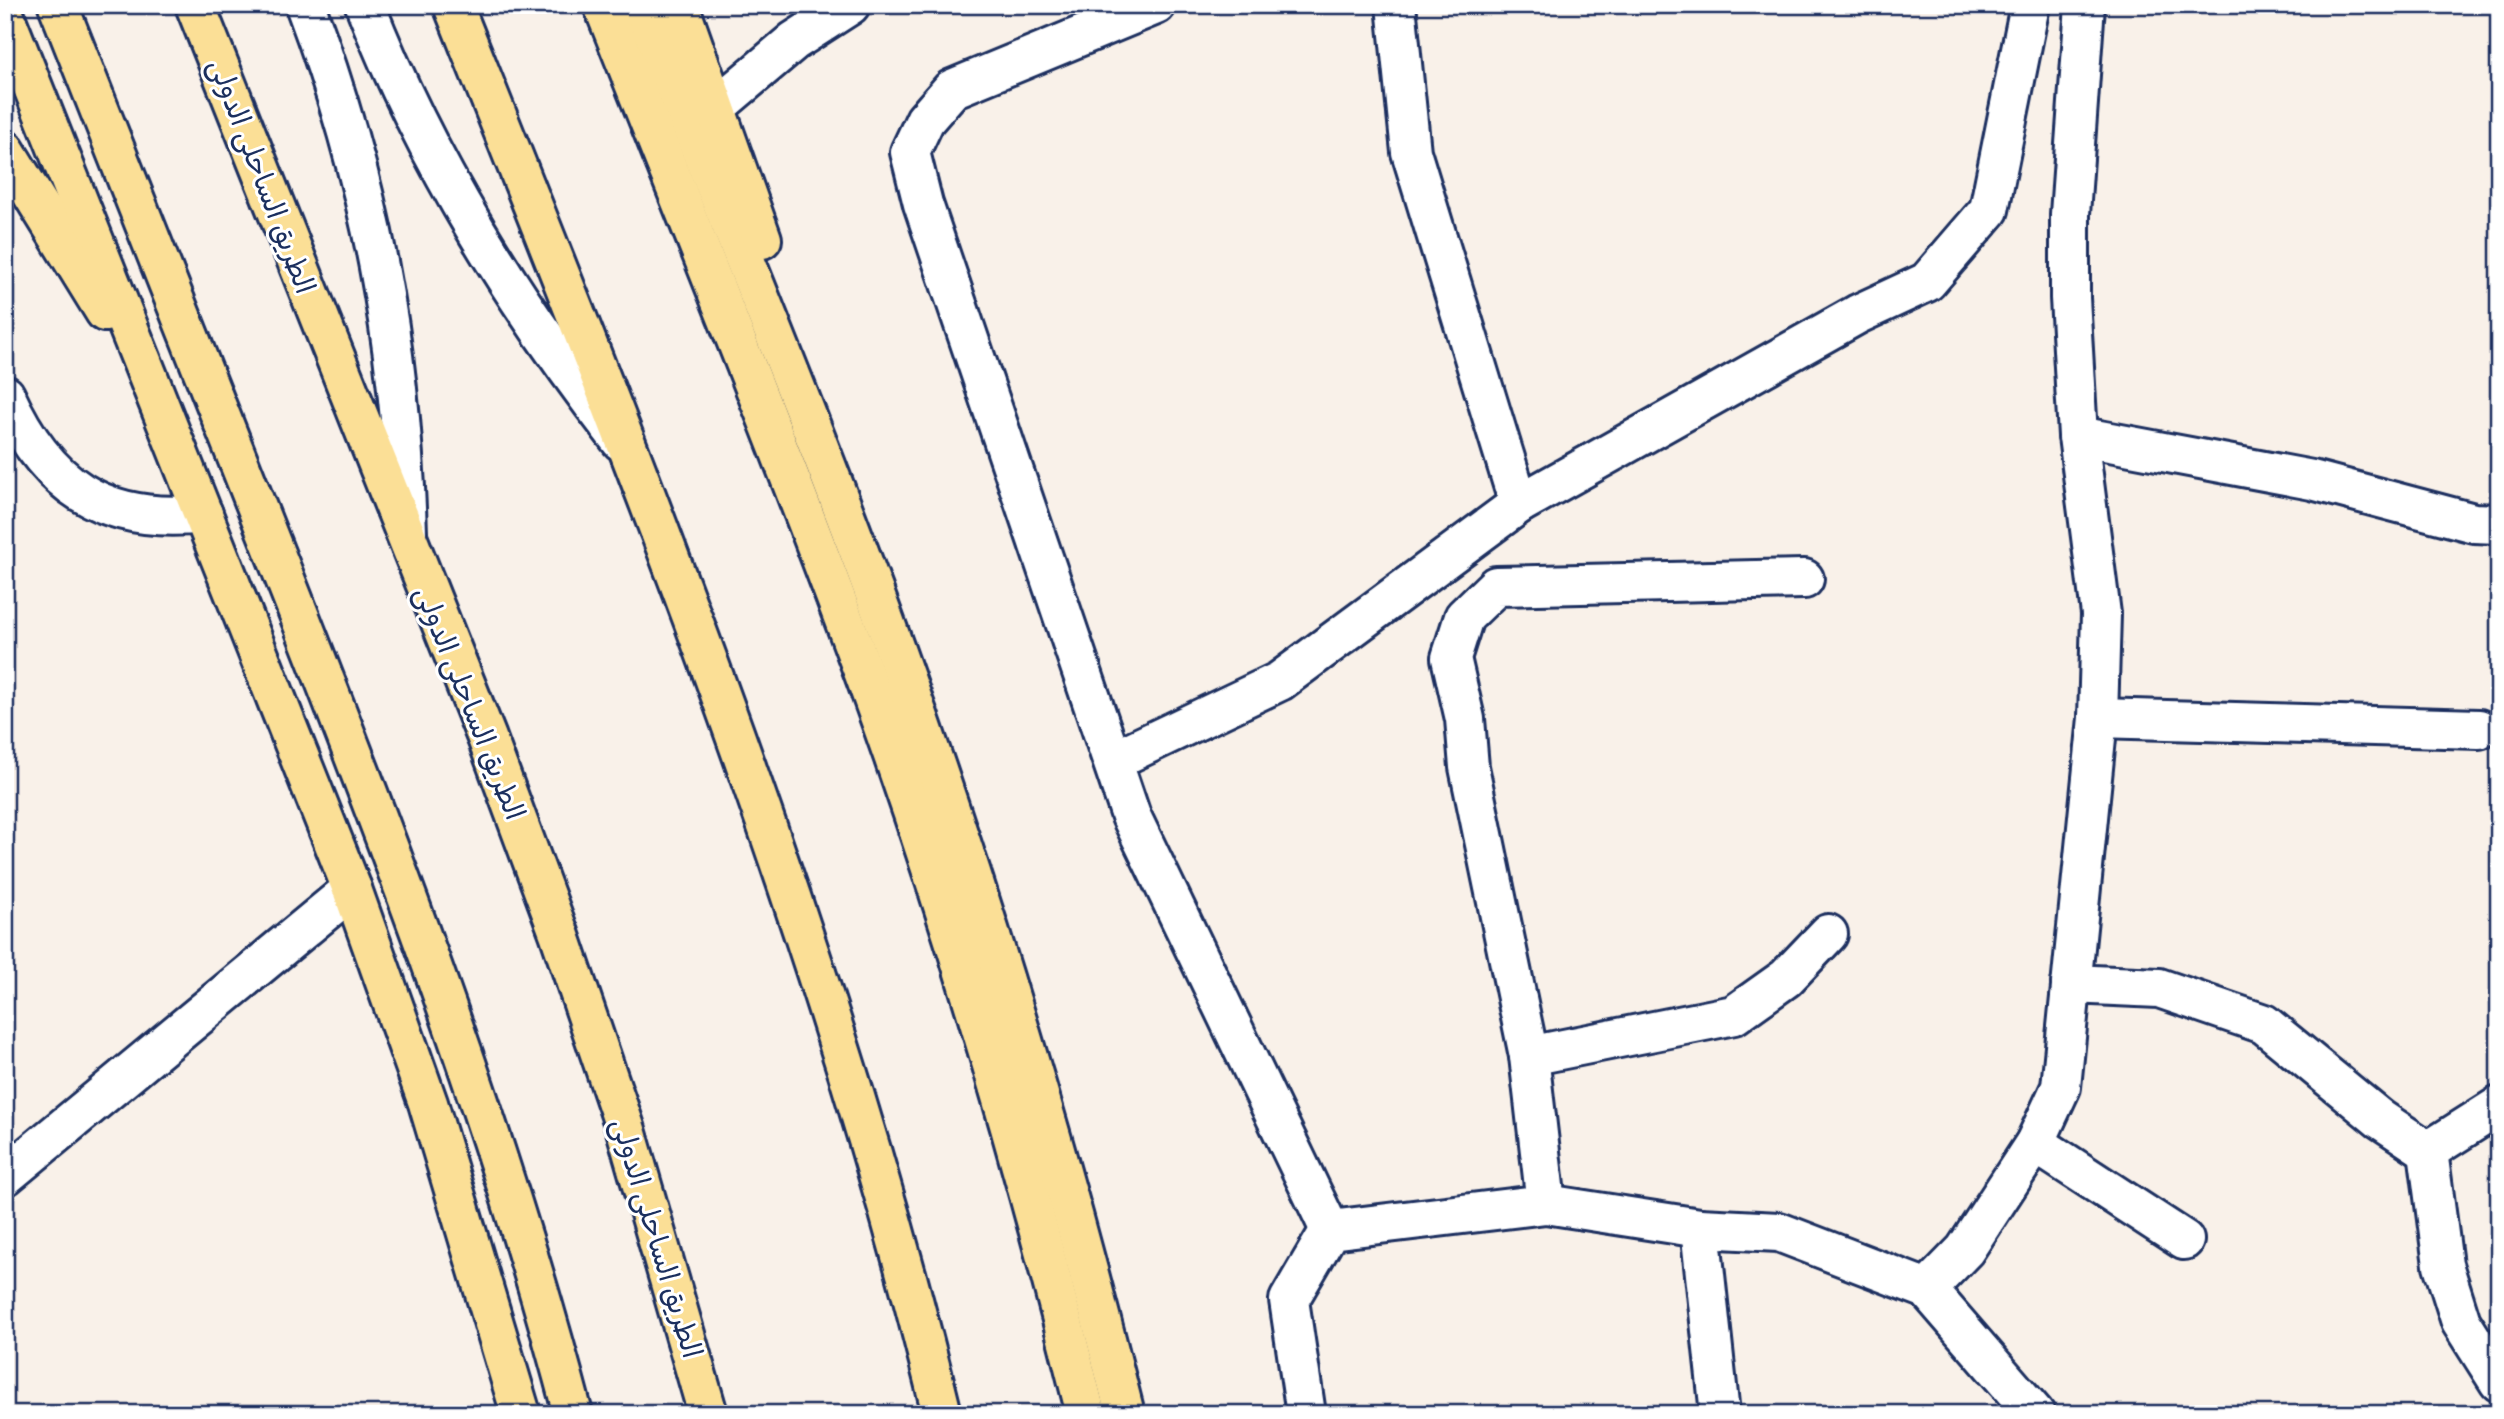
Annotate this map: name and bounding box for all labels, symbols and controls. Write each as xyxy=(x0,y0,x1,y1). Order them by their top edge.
street label: الطريق الساحلى الدولى xyxy=(201,53,323,299)
street label: الطريق الساحلى الدولى xyxy=(407,581,533,825)
street label: الطريق الساحلى الدولى xyxy=(604,1114,710,1362)

